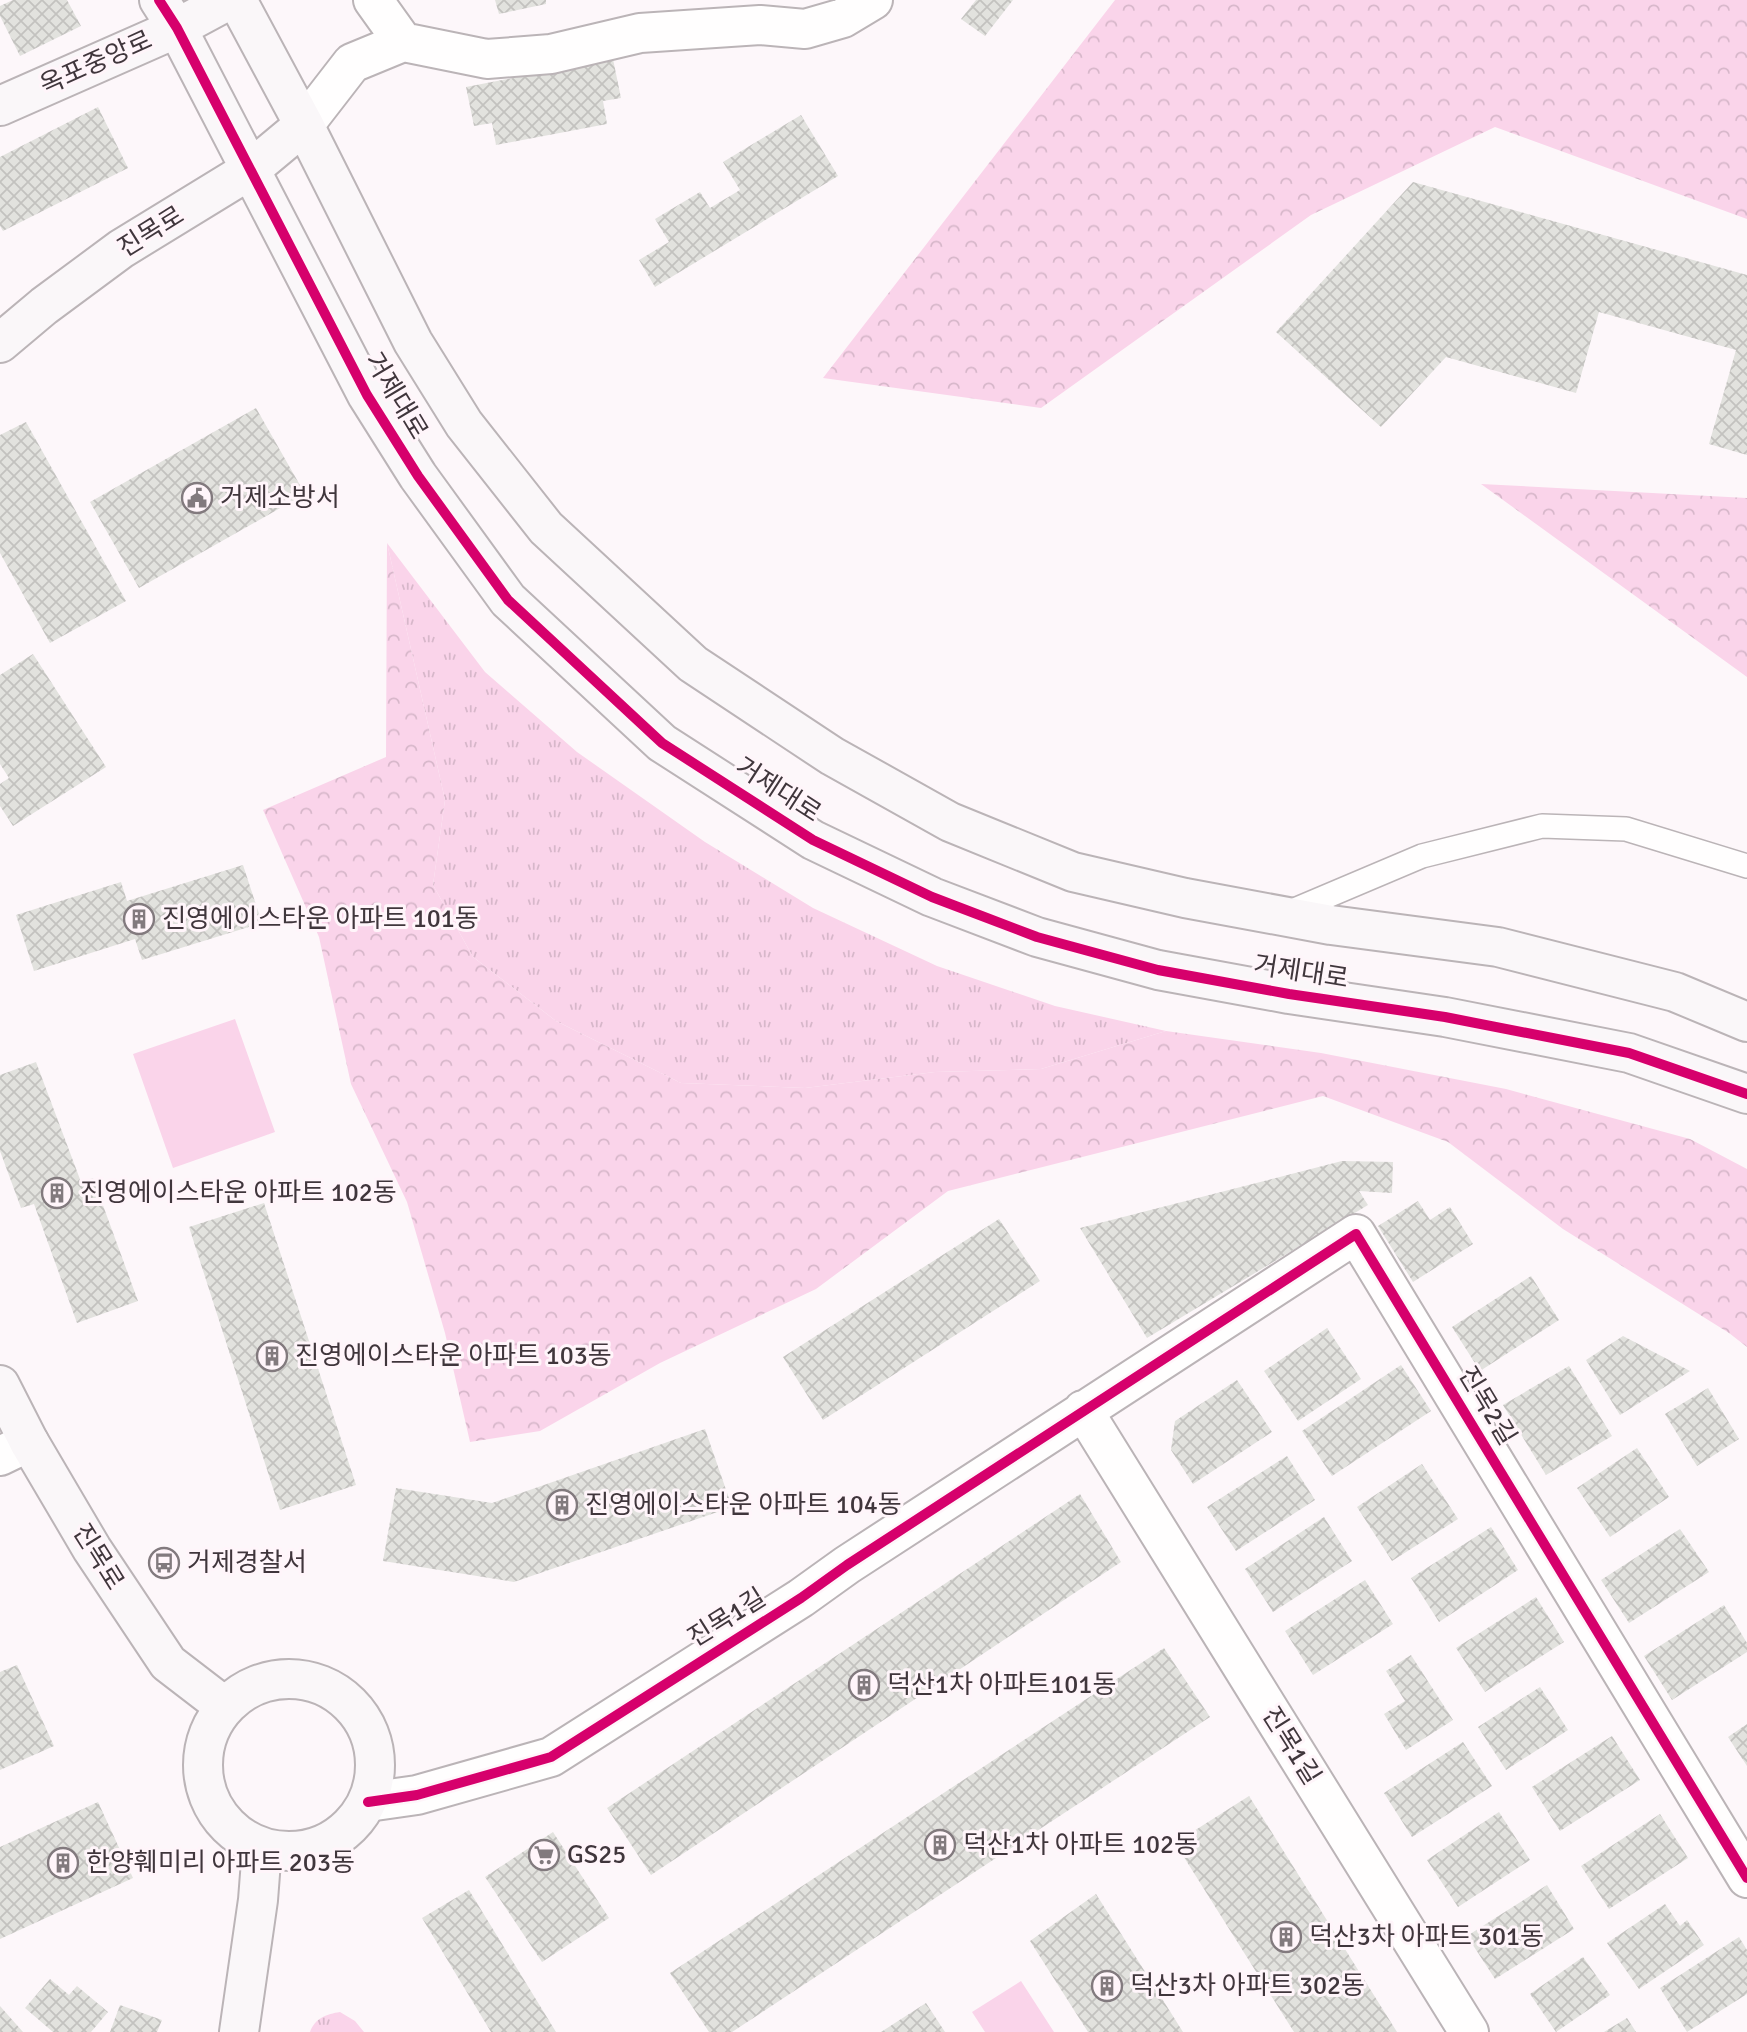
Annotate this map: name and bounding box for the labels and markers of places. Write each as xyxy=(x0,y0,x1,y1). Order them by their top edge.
public building icon: 거제소방서 xyxy=(180,481,214,515)
place label: 거제소방서 xyxy=(220,482,340,514)
building icon: 진영에이스타운 아파트 101동 xyxy=(122,902,156,936)
place label: 진영에이스타운 아파트 101동 xyxy=(162,903,479,935)
building icon: 진영에이스타운 아파트 102동 xyxy=(40,1176,74,1210)
place label: 진영에이스타운 아파트 102동 xyxy=(80,1177,397,1209)
building icon: 진영에이스타운 아파트 103동 xyxy=(255,1339,289,1373)
place label: 진영에이스타운 아파트 103동 xyxy=(295,1340,612,1372)
building icon: 진영에이스타운 아파트 104동 xyxy=(545,1488,579,1522)
place label: 진영에이스타운 아파트 104동 xyxy=(585,1489,902,1521)
bus stop icon: 거제경찰서 xyxy=(147,1546,181,1580)
place label: 거제경찰서 xyxy=(187,1547,307,1579)
building icon: 덕산1차 아파트101동 xyxy=(847,1668,881,1702)
place label: 덕산1차 아파트101동 xyxy=(887,1669,1116,1701)
building icon: 덕산1차 아파트 102동 xyxy=(923,1828,957,1862)
place label: 덕산1차 아파트 102동 xyxy=(963,1829,1198,1861)
supermarket icon: GS25 xyxy=(527,1838,561,1872)
place label: GS25 xyxy=(567,1839,626,1871)
building icon: 한양훼미리 아파트 203동 xyxy=(46,1846,80,1880)
place label: 한양훼미리 아파트 203동 xyxy=(86,1847,355,1879)
building icon: 덕산3차 아파트 301동 xyxy=(1269,1920,1303,1954)
place label: 덕산3차 아파트 301동 xyxy=(1309,1921,1544,1953)
building icon: 덕산3차 아파트 302동 xyxy=(1090,1969,1124,2003)
place label: 덕산3차 아파트 302동 xyxy=(1130,1970,1365,2002)

